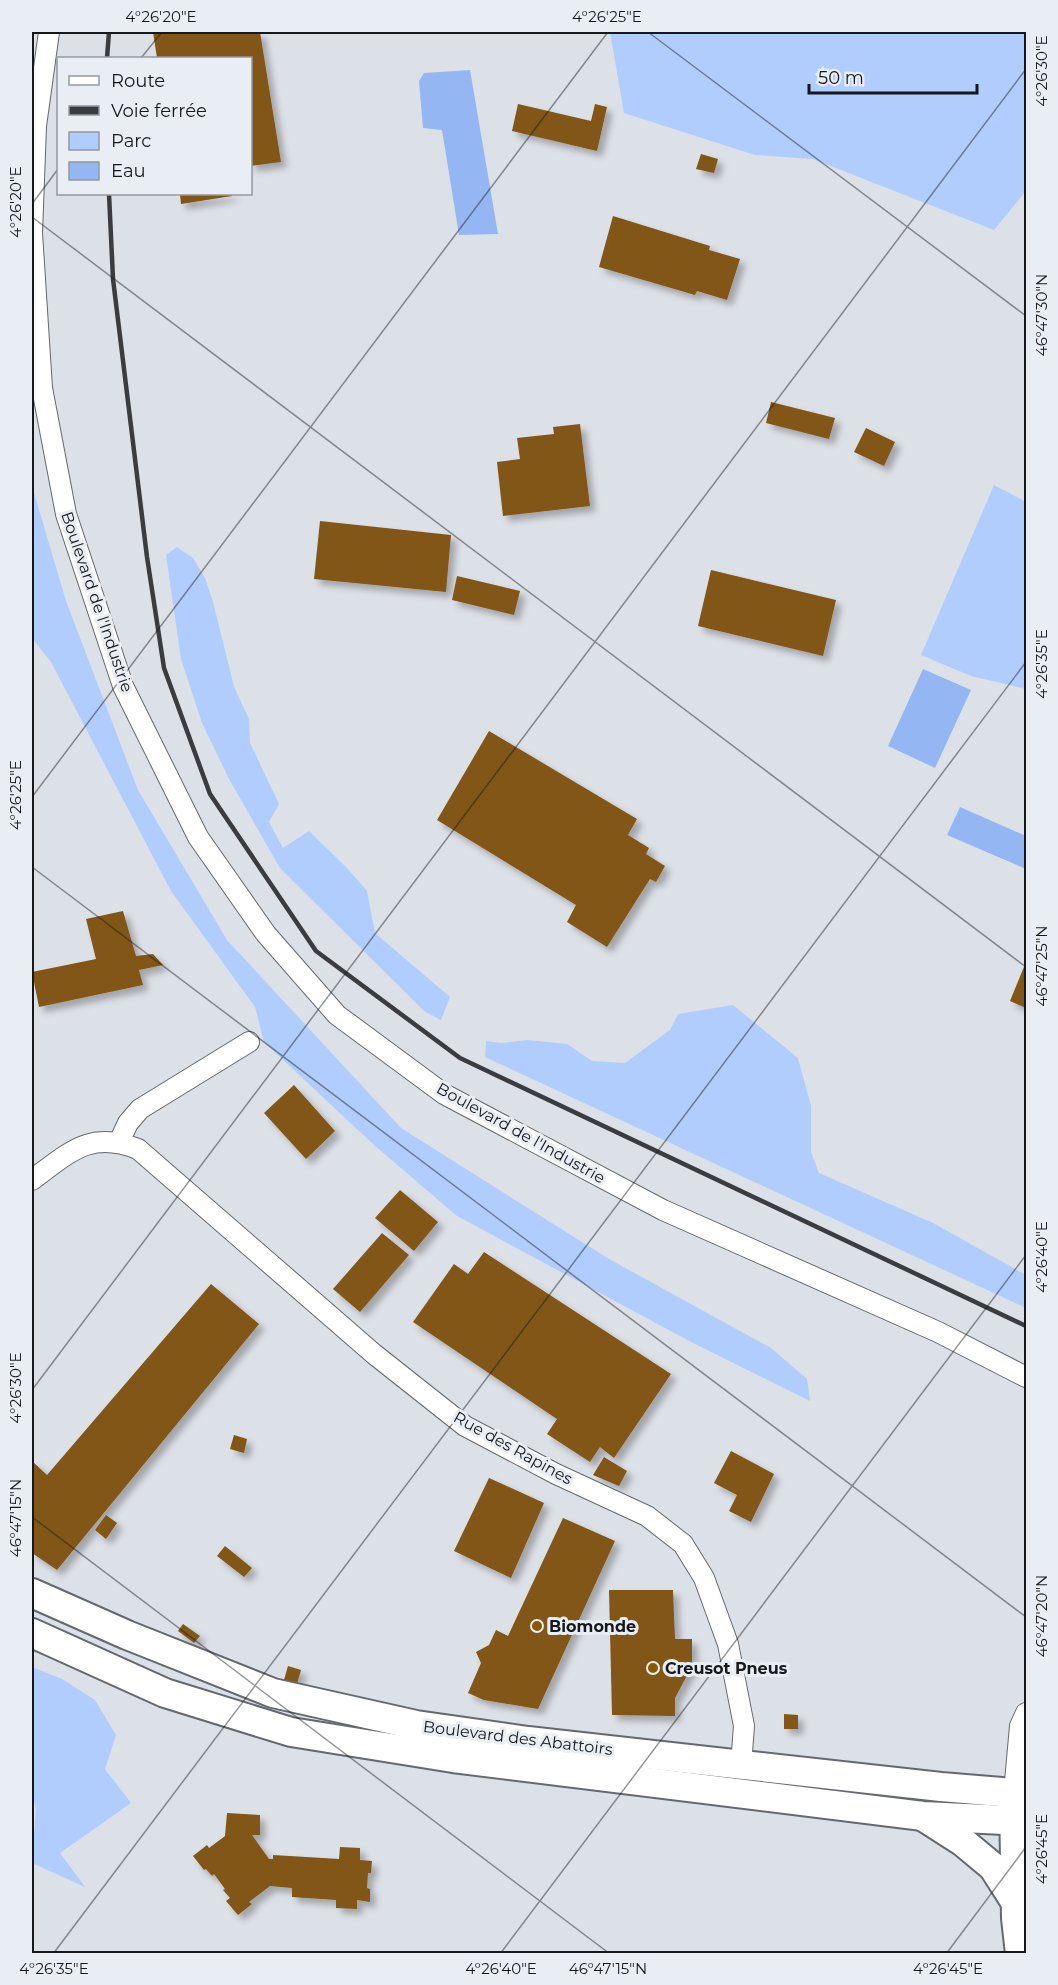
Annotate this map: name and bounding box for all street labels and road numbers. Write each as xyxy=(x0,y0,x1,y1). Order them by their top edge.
street label: Boulevard de l'Industrie xyxy=(57,509,137,695)
street label: Boulevard de l'Industrie xyxy=(433,1079,609,1187)
street label: Rue des Rapines xyxy=(450,1407,576,1489)
street label: Boulevard des Abattoirs xyxy=(422,1717,614,1759)

